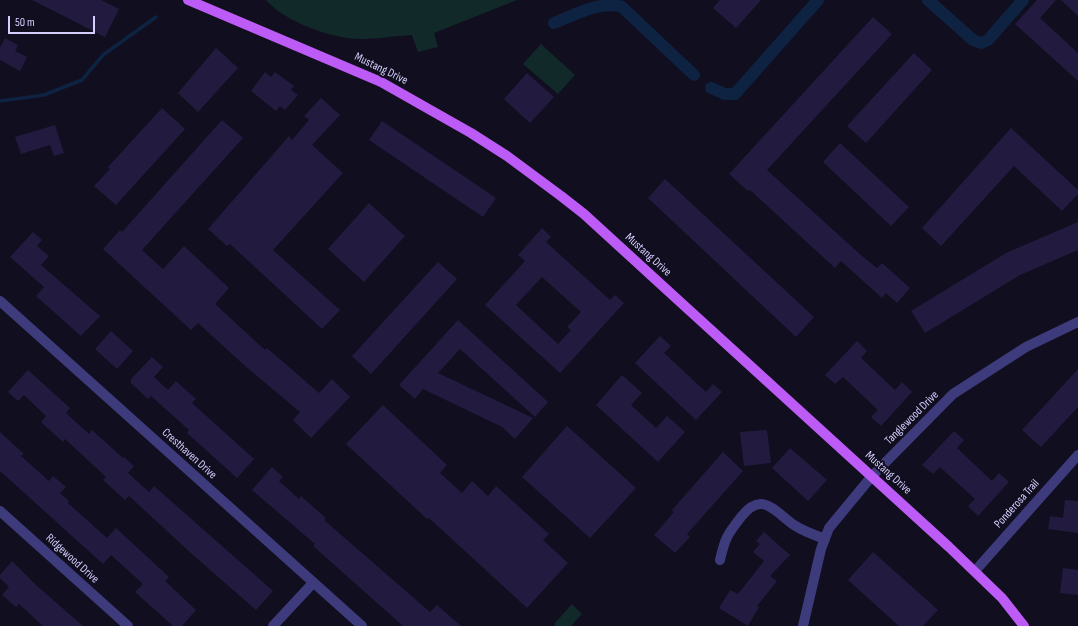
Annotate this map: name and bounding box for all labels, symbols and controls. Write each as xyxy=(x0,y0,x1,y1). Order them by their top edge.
scale bar xyxy=(10,8,97,34)
text: 50 m xyxy=(15,15,35,30)
street label: Mustang Drive xyxy=(352,50,410,88)
street label: Mustang Drive xyxy=(622,230,674,280)
street label: Tanglewood Drive xyxy=(882,388,942,448)
street label: Cresthaven Drive xyxy=(159,426,219,482)
street label: Mustang Drive xyxy=(862,448,914,498)
street label: Ponderosa Trail xyxy=(991,477,1043,531)
street label: Ridgewood Drive xyxy=(42,531,102,587)

